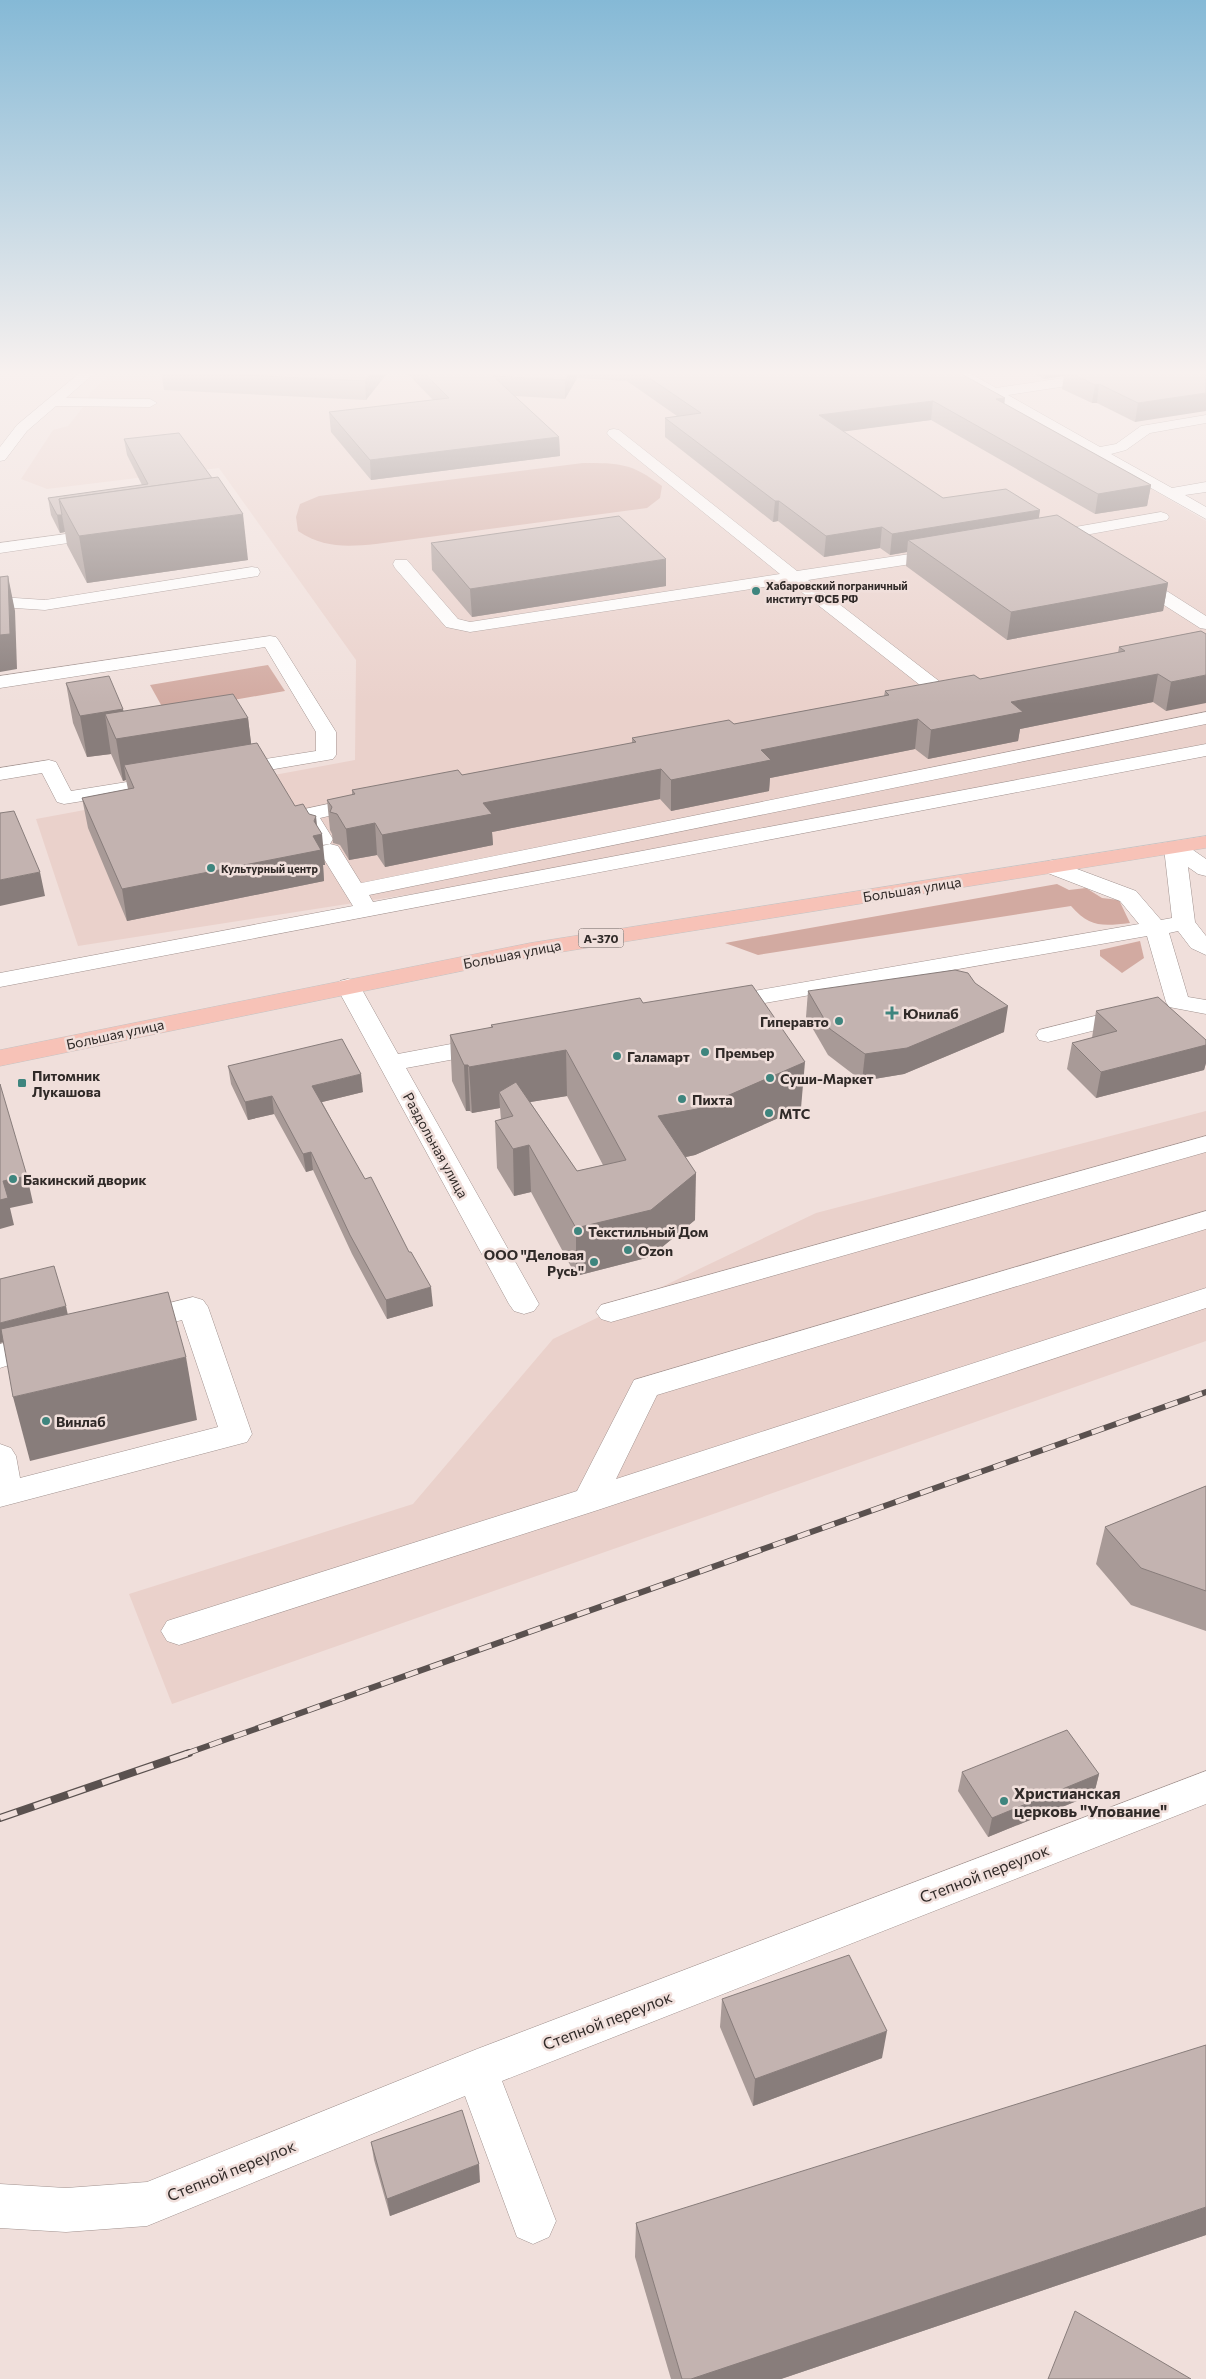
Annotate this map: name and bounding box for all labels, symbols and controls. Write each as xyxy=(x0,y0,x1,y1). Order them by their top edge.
place label: Хабаровский пограничный институт ФСБ РФ xyxy=(766,579,908,605)
marker: Хабаровский пограничный институт ФСБ РФ xyxy=(750,585,762,597)
marker: Культурный центр xyxy=(205,862,217,874)
place label: Культурный центр xyxy=(221,862,318,875)
street label: Большая улица xyxy=(862,873,962,905)
road number: А-370 xyxy=(578,928,624,948)
street label: Большая улица xyxy=(462,936,562,972)
place label: Юнилаб xyxy=(903,1005,959,1022)
marker: Юнилаб xyxy=(885,1006,899,1020)
place label: Гиперавто xyxy=(760,1013,829,1030)
street label: Большая улица xyxy=(65,1015,165,1053)
marker: Гиперавто xyxy=(833,1015,845,1027)
place label: Премьер xyxy=(715,1044,775,1061)
marker: Премьер xyxy=(699,1046,711,1058)
place label: Галамарт xyxy=(627,1048,690,1065)
marker: Галамарт xyxy=(611,1050,623,1062)
place label: Питомник Лукашова xyxy=(32,1067,101,1100)
place label: Суши-Маркет xyxy=(780,1070,874,1087)
marker: Суши-Маркет xyxy=(764,1072,776,1084)
marker: Питомник Лукашова xyxy=(16,1077,28,1089)
street label: Раздольная улица xyxy=(400,1089,472,1201)
place label: Пихта xyxy=(692,1091,733,1108)
marker: Пихта xyxy=(676,1093,688,1105)
place label: МТС xyxy=(779,1105,810,1122)
marker: МТС xyxy=(763,1107,775,1119)
place label: Бакинский дворик xyxy=(23,1171,146,1188)
marker: Бакинский дворик xyxy=(7,1173,19,1185)
place label: Текстильный Дом xyxy=(588,1223,708,1240)
marker: Текстильный Дом xyxy=(572,1225,584,1237)
place label: Ozon xyxy=(638,1242,673,1259)
marker: Ozon xyxy=(622,1244,634,1256)
place label: ООО "Деловая Русь" xyxy=(484,1246,584,1279)
marker: ООО "Деловая Русь" xyxy=(588,1256,600,1268)
place label: Винлаб xyxy=(56,1413,106,1430)
marker: Винлаб xyxy=(40,1415,52,1427)
place label: Христианская церковь "Упование" xyxy=(1014,1783,1167,1820)
marker: Христианская церковь "Упование" xyxy=(998,1795,1010,1807)
street label: Степной переулок xyxy=(917,1839,1052,1906)
street label: Степной переулок xyxy=(540,1986,675,2053)
street label: Степной переулок xyxy=(164,2135,298,2204)

